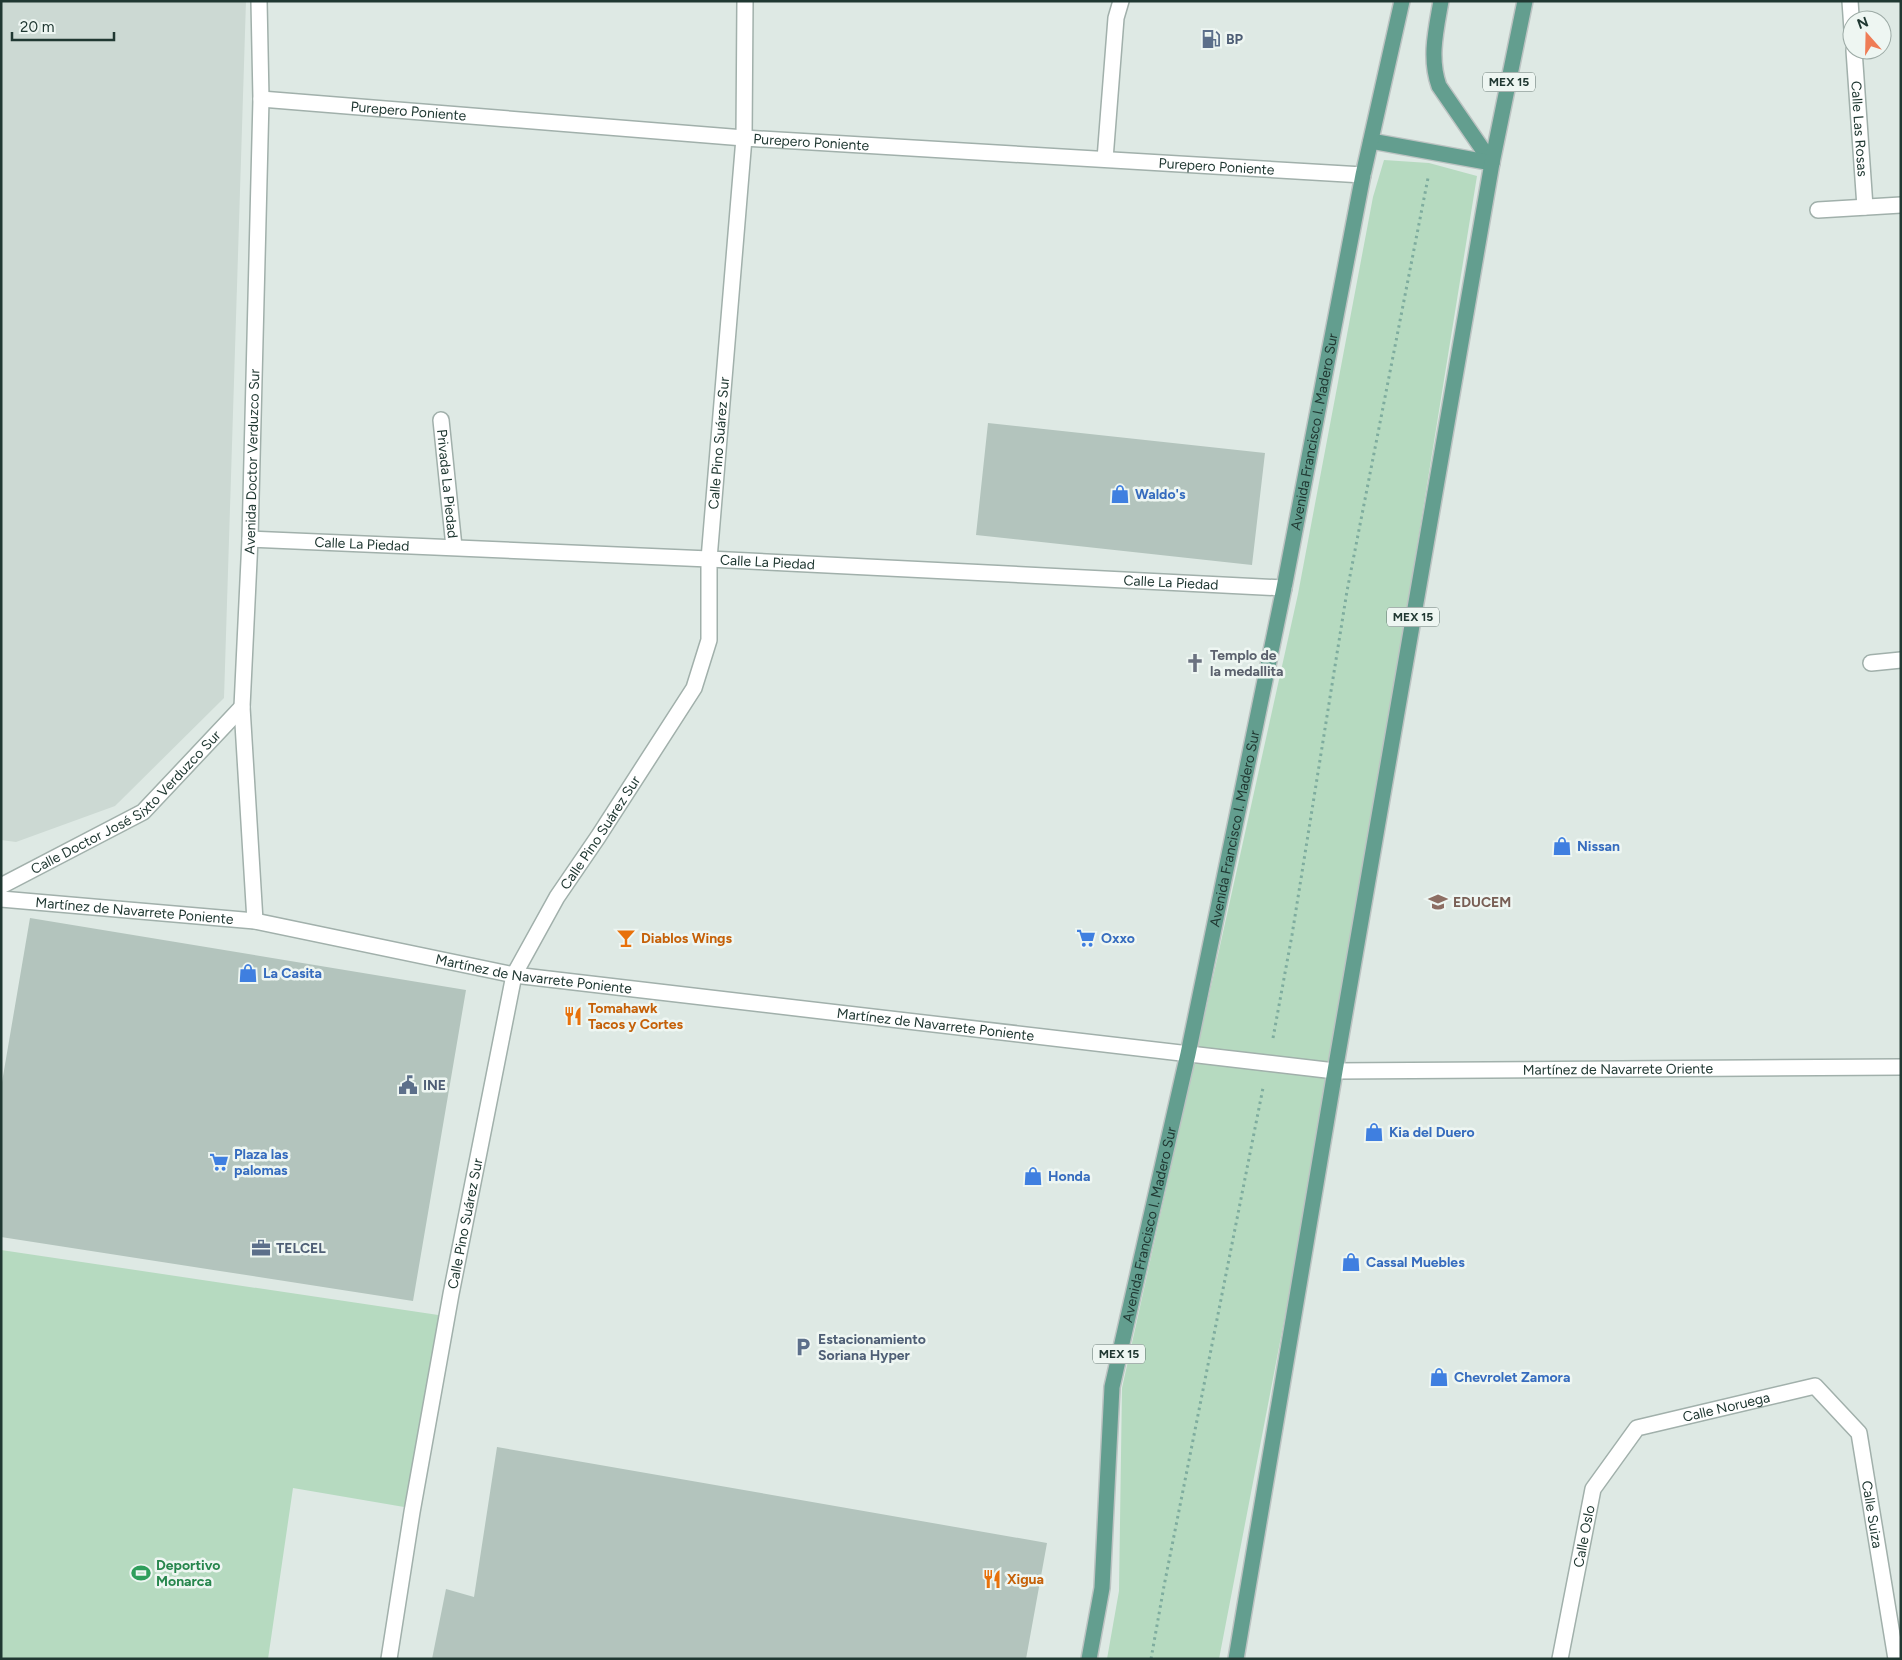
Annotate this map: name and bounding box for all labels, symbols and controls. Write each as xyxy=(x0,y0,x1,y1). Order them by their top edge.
scale bar xyxy=(12,10,115,42)
north arrow xyxy=(1842,10,1892,60)
text: N xyxy=(1855,13,1871,33)
text: 20 m xyxy=(20,18,54,36)
fuel station icon: BP xyxy=(1200,28,1222,50)
place label: BP xyxy=(1226,31,1244,48)
road number: MEX 15 xyxy=(1483,72,1535,91)
street label: Calle Las Rosas xyxy=(1847,80,1871,177)
street label: Purepero Poniente xyxy=(350,98,467,125)
street label: Purepero Poniente xyxy=(753,131,870,154)
street label: Purepero Poniente xyxy=(1158,155,1275,179)
street label: Avenida Francisco I. Madero Sur xyxy=(1287,332,1342,532)
street label: Avenida Doctor Verduzco Sur xyxy=(241,368,263,555)
street label: Calle Pino Suárez Sur xyxy=(705,376,733,510)
street label: Privada La Piedad xyxy=(433,428,461,539)
shop icon: Waldo's xyxy=(1109,483,1131,505)
place label: Waldo's xyxy=(1135,486,1186,503)
street label: Calle La Piedad xyxy=(314,534,410,555)
street label: Calle La Piedad xyxy=(720,552,815,573)
street label: Calle La Piedad xyxy=(1123,572,1219,594)
road number: MEX 15 xyxy=(1387,608,1439,626)
place label: Templo de la medallita xyxy=(1210,647,1284,680)
church icon: Templo de la medallita xyxy=(1184,652,1206,674)
street label: Calle Doctor José Sixto Verduzco Sur xyxy=(28,727,225,878)
street label: Avenida Francisco I. Madero Sur xyxy=(1206,729,1263,929)
street label: Calle Pino Suárez Sur xyxy=(557,773,644,893)
shop icon: Nissan xyxy=(1551,835,1573,857)
place label: Nissan xyxy=(1577,838,1620,855)
school or university icon: EDUCEM xyxy=(1427,891,1449,913)
street label: Martínez de Navarrete Poniente xyxy=(35,894,234,928)
place label: EDUCEM xyxy=(1453,894,1511,911)
bar icon: Diablos Wings xyxy=(615,927,637,949)
supermarket icon: Oxxo xyxy=(1075,927,1097,949)
place label: Diablos Wings xyxy=(641,930,733,947)
place label: Oxxo xyxy=(1101,930,1135,947)
street label: Martínez de Navarrete Poniente xyxy=(434,951,633,998)
shop icon: La Casita xyxy=(237,962,259,984)
place label: La Casita xyxy=(263,965,322,982)
place label: Tomahawk Tacos y Cortes xyxy=(588,1000,684,1033)
restaurant icon: Tomahawk Tacos y Cortes xyxy=(562,1005,584,1027)
street label: Martínez de Navarrete Poniente xyxy=(836,1005,1036,1045)
street label: Martínez de Navarrete Oriente xyxy=(1523,1060,1713,1079)
public building icon: INE xyxy=(397,1074,419,1096)
place label: INE xyxy=(423,1077,446,1094)
shop icon: Kia del Duero xyxy=(1363,1121,1385,1143)
place label: Kia del Duero xyxy=(1389,1124,1475,1141)
street label: Avenida Francisco I. Madero Sur xyxy=(1119,1125,1180,1324)
place label: Plaza las palomas xyxy=(234,1146,289,1179)
supermarket icon: Plaza las palomas xyxy=(208,1151,230,1173)
street label: Calle Pino Suárez Sur xyxy=(444,1157,487,1290)
shop icon: Honda xyxy=(1022,1165,1044,1187)
place label: Honda xyxy=(1048,1168,1090,1185)
office icon: TELCEL xyxy=(250,1237,272,1259)
place label: TELCEL xyxy=(276,1240,326,1257)
shop icon: Cassal Muebles xyxy=(1340,1251,1362,1273)
place label: Cassal Muebles xyxy=(1366,1254,1465,1271)
place label: Estacionamiento Soriana Hyper xyxy=(818,1331,926,1364)
parking icon: Estacionamiento Soriana Hyper xyxy=(792,1336,814,1358)
road number: MEX 15 xyxy=(1093,1345,1145,1364)
shop icon: Chevrolet Zamora xyxy=(1428,1366,1450,1388)
place label: Chevrolet Zamora xyxy=(1454,1369,1570,1386)
street label: Calle Noruega xyxy=(1681,1389,1772,1426)
street label: Calle Suiza xyxy=(1858,1479,1886,1549)
street label: Calle Oslo xyxy=(1570,1504,1599,1569)
place label: Deportivo Monarca xyxy=(156,1557,220,1590)
sports icon: Deportivo Monarca xyxy=(130,1562,152,1584)
restaurant icon: Xigua xyxy=(981,1568,1003,1590)
place label: Xigua xyxy=(1007,1571,1044,1588)

